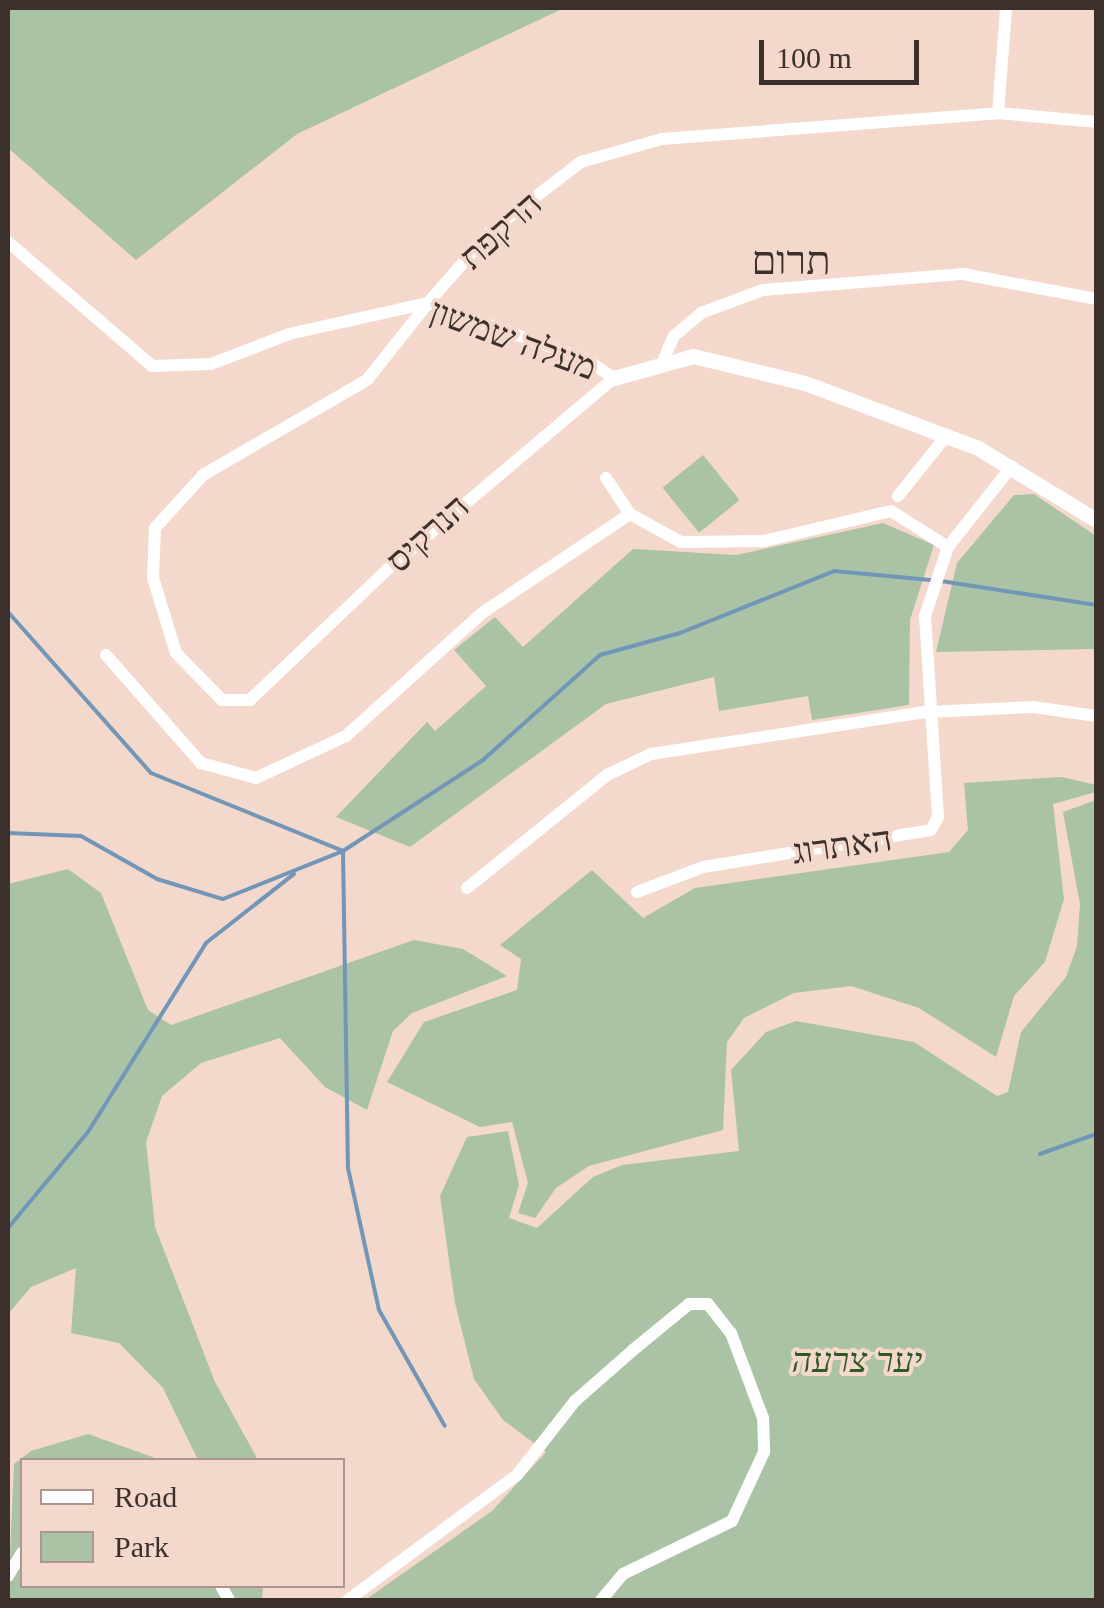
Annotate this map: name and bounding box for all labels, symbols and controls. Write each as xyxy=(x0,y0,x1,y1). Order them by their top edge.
scale bar xyxy=(764,20,924,82)
text: 100 m xyxy=(776,41,852,74)
street label: הרקפת xyxy=(451,183,551,279)
district label: תרום xyxy=(751,237,831,285)
street label: מעלה שמשון xyxy=(424,291,602,389)
street label: הנרקיס xyxy=(378,486,478,582)
street label: האתרוג xyxy=(789,818,895,874)
park label: יער צרעה xyxy=(792,1340,922,1382)
legend xyxy=(20,1458,345,1588)
text: Road xyxy=(114,1480,177,1513)
text: Park xyxy=(114,1530,169,1563)

